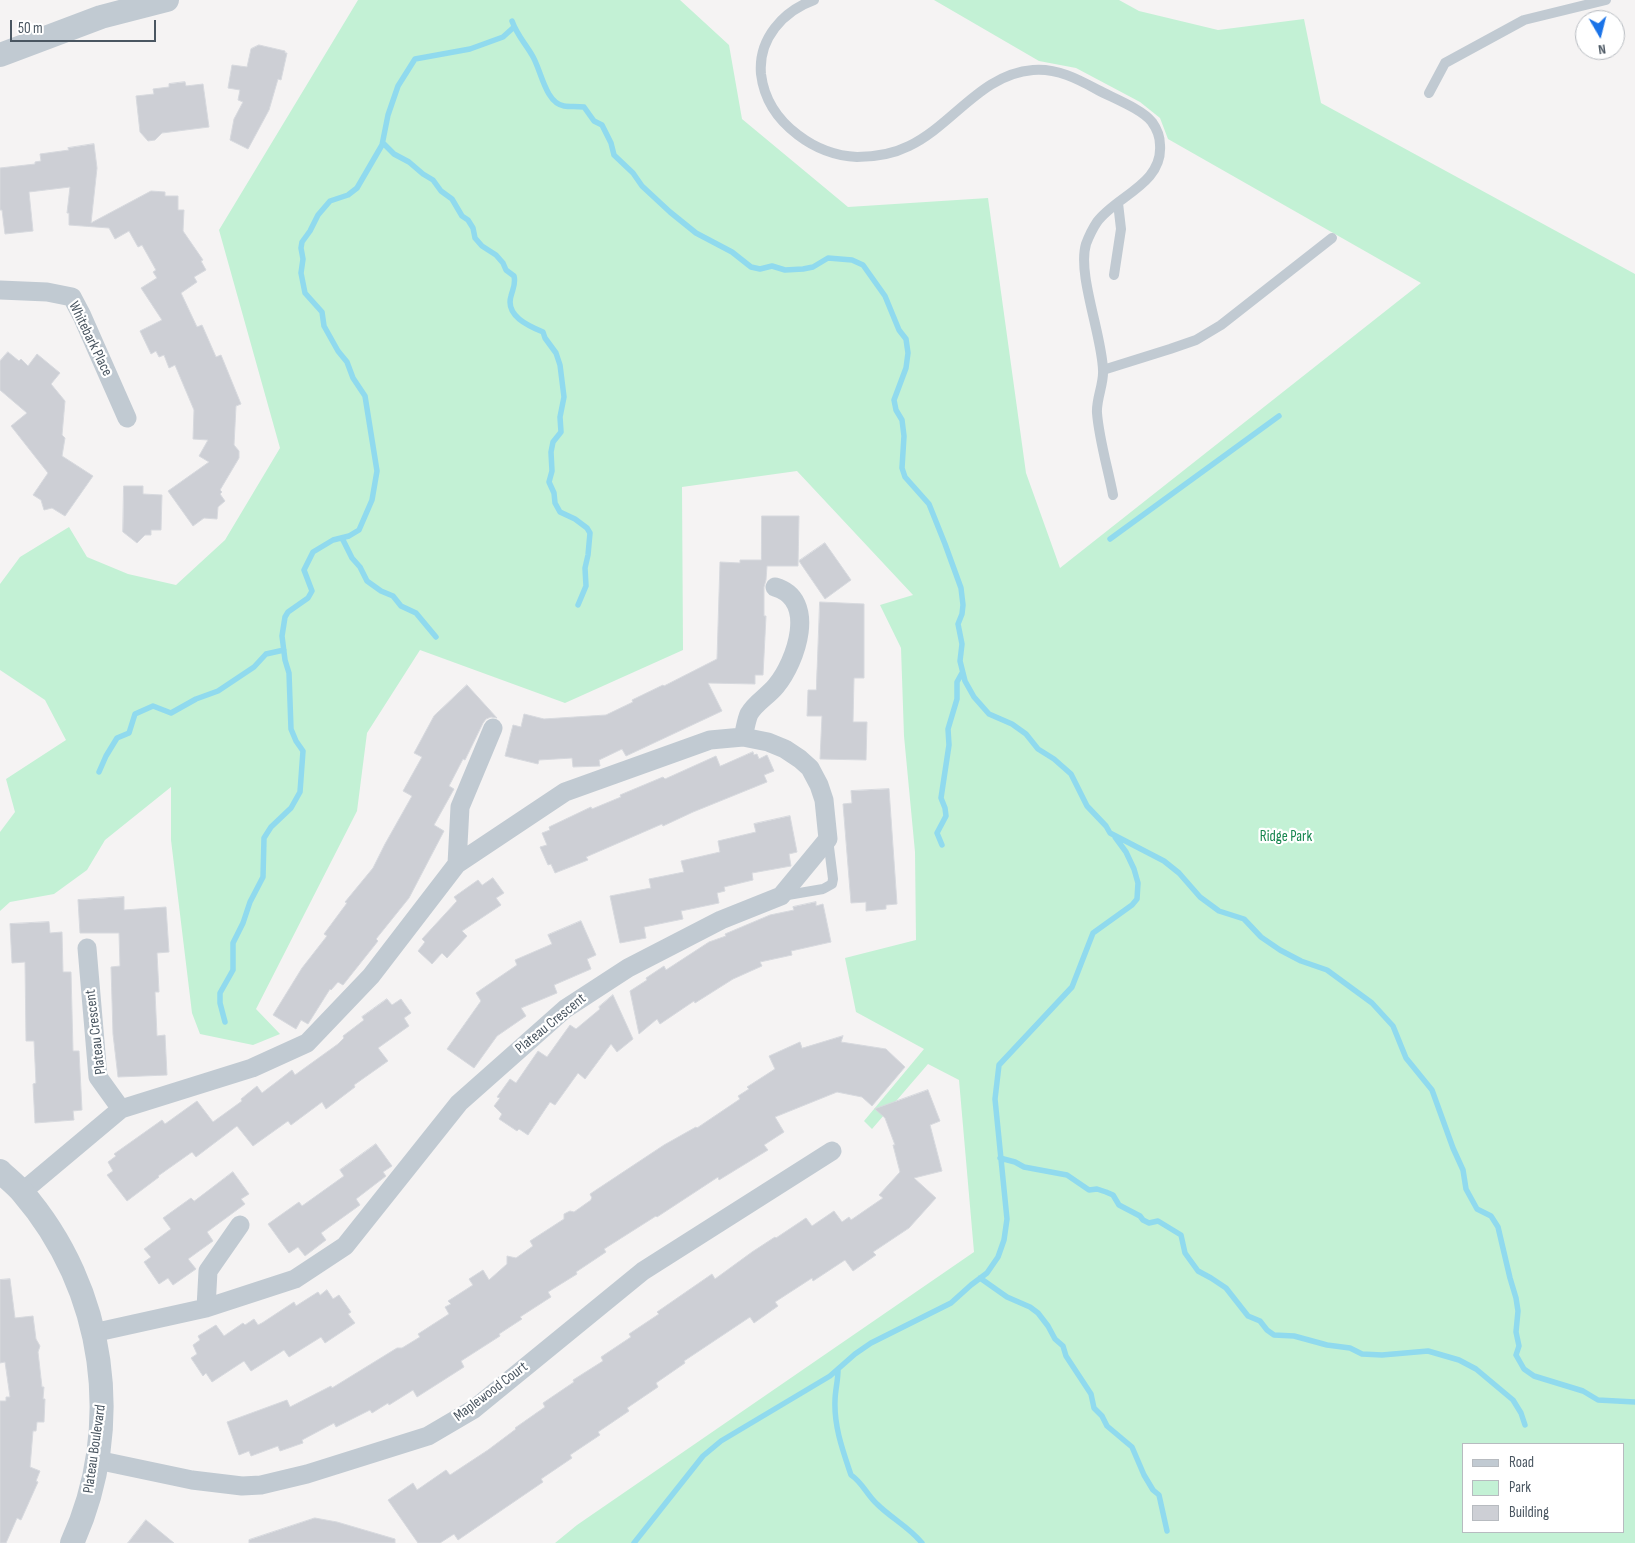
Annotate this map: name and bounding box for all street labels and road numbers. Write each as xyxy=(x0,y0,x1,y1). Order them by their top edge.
street label: Whitebark Place xyxy=(64,299,116,379)
street label: Plateau Crescent xyxy=(82,988,110,1076)
street label: Plateau Crescent xyxy=(512,990,590,1058)
street label: Maplewood Court xyxy=(451,1358,531,1426)
street label: Plateau Boulevard xyxy=(80,1403,110,1495)

